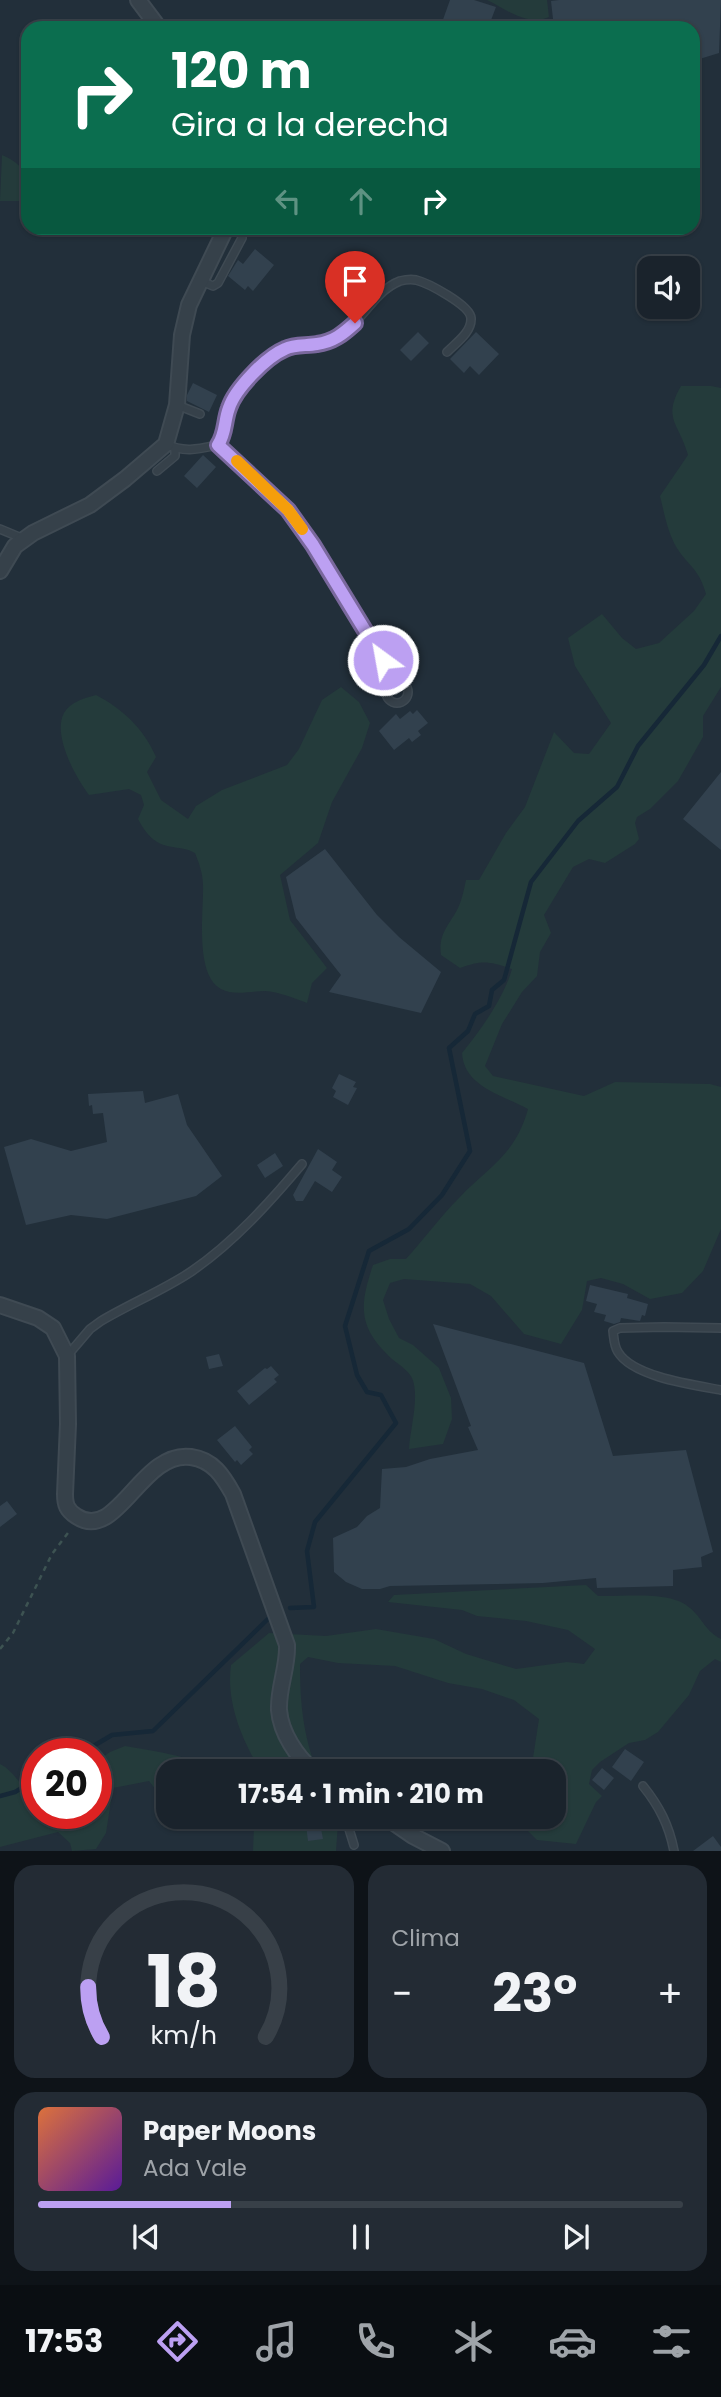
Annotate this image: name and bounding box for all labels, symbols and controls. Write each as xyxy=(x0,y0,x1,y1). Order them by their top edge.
text: 120 m xyxy=(171,37,312,105)
icon: right xyxy=(56,49,147,140)
text: Gira a la derecha xyxy=(171,102,449,147)
icon: left xyxy=(269,182,307,220)
icon: ahead xyxy=(342,182,380,220)
icon: right xyxy=(415,182,453,220)
pin xyxy=(325,251,385,323)
map controls xyxy=(637,256,700,319)
button: sound xyxy=(637,256,700,319)
icon: arrive xyxy=(336,262,374,300)
position arrow xyxy=(346,623,420,697)
speed limit sign: 20 xyxy=(21,1738,112,1829)
text: 17:54 · 1 min · 210 m xyxy=(238,1776,484,1812)
text: Clima xyxy=(392,1922,460,1954)
text: 18 xyxy=(146,1932,221,2033)
text: 23° xyxy=(492,1957,577,2030)
text: − xyxy=(392,1967,412,2020)
text: + xyxy=(657,1967,683,2020)
text: km/h xyxy=(150,2018,217,2053)
text: Paper Moons xyxy=(143,2113,316,2149)
text: Ada Vale xyxy=(143,2152,247,2184)
icon: previous xyxy=(127,2218,165,2256)
icon: pause xyxy=(342,2218,380,2256)
icon: next xyxy=(557,2218,595,2256)
icon: directions xyxy=(153,2317,202,2366)
icon: music xyxy=(252,2317,301,2366)
icon: phone xyxy=(351,2317,400,2366)
icon: climate xyxy=(449,2317,498,2366)
icon: car xyxy=(548,2317,597,2366)
icon: filters xyxy=(647,2317,696,2366)
text: 17:53 xyxy=(25,2318,103,2363)

